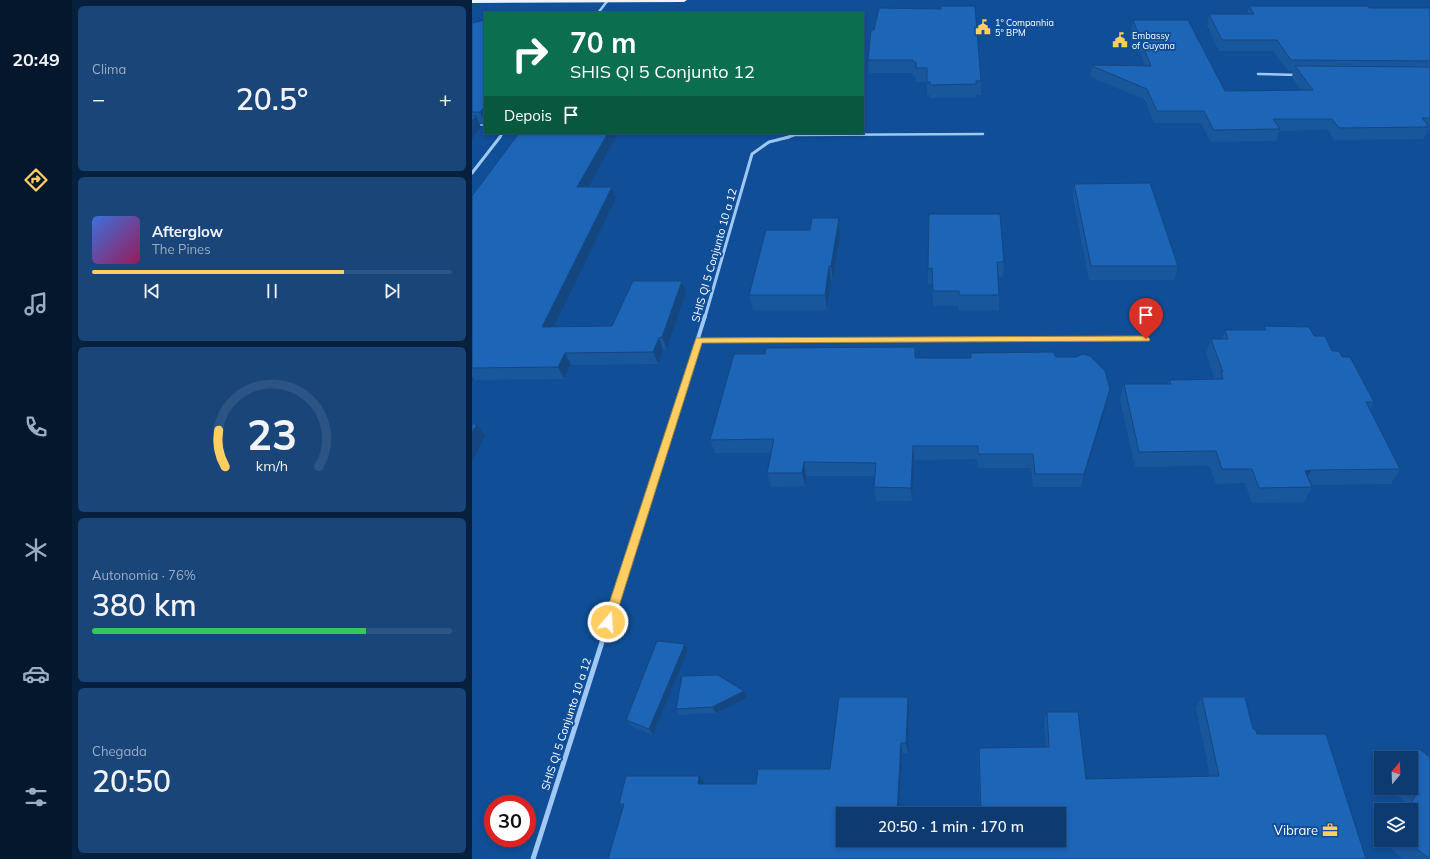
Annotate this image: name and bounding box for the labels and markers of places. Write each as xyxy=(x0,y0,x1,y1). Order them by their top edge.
place label: 1° Companhia 5° BPM xyxy=(995,17,1054,38)
public building icon: 1° Companhia 5° BPM xyxy=(974,18,992,36)
place label: Embassy of Guyana xyxy=(1132,30,1175,52)
public building icon: Embassy of Guyana xyxy=(1111,31,1129,49)
pin xyxy=(1129,298,1163,339)
office icon: Vibrare xyxy=(1321,821,1339,839)
place label: Vibrare xyxy=(1274,822,1318,838)

